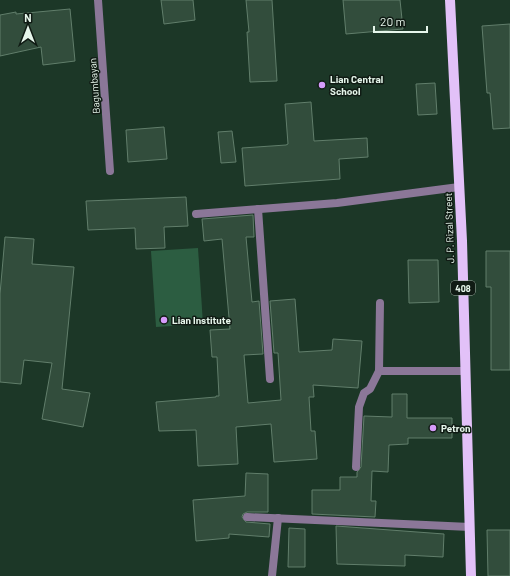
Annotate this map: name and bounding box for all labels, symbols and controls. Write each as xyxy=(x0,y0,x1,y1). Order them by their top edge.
north arrow xyxy=(8,8,48,48)
scale bar xyxy=(374,8,427,34)
text: N xyxy=(24,11,32,24)
text: 20 m xyxy=(380,14,406,28)
street label: Bagumbayan xyxy=(86,58,102,114)
place label: Lian Central School xyxy=(330,73,383,97)
marker: Lian Central School xyxy=(317,80,327,90)
street label: J. P. Rizal Street xyxy=(442,192,456,263)
road number: 408 xyxy=(451,281,475,295)
place label: Lian Institute xyxy=(172,314,231,326)
marker: Lian Institute xyxy=(159,315,169,325)
place label: Petron xyxy=(441,422,471,434)
marker: Petron xyxy=(428,423,438,433)

